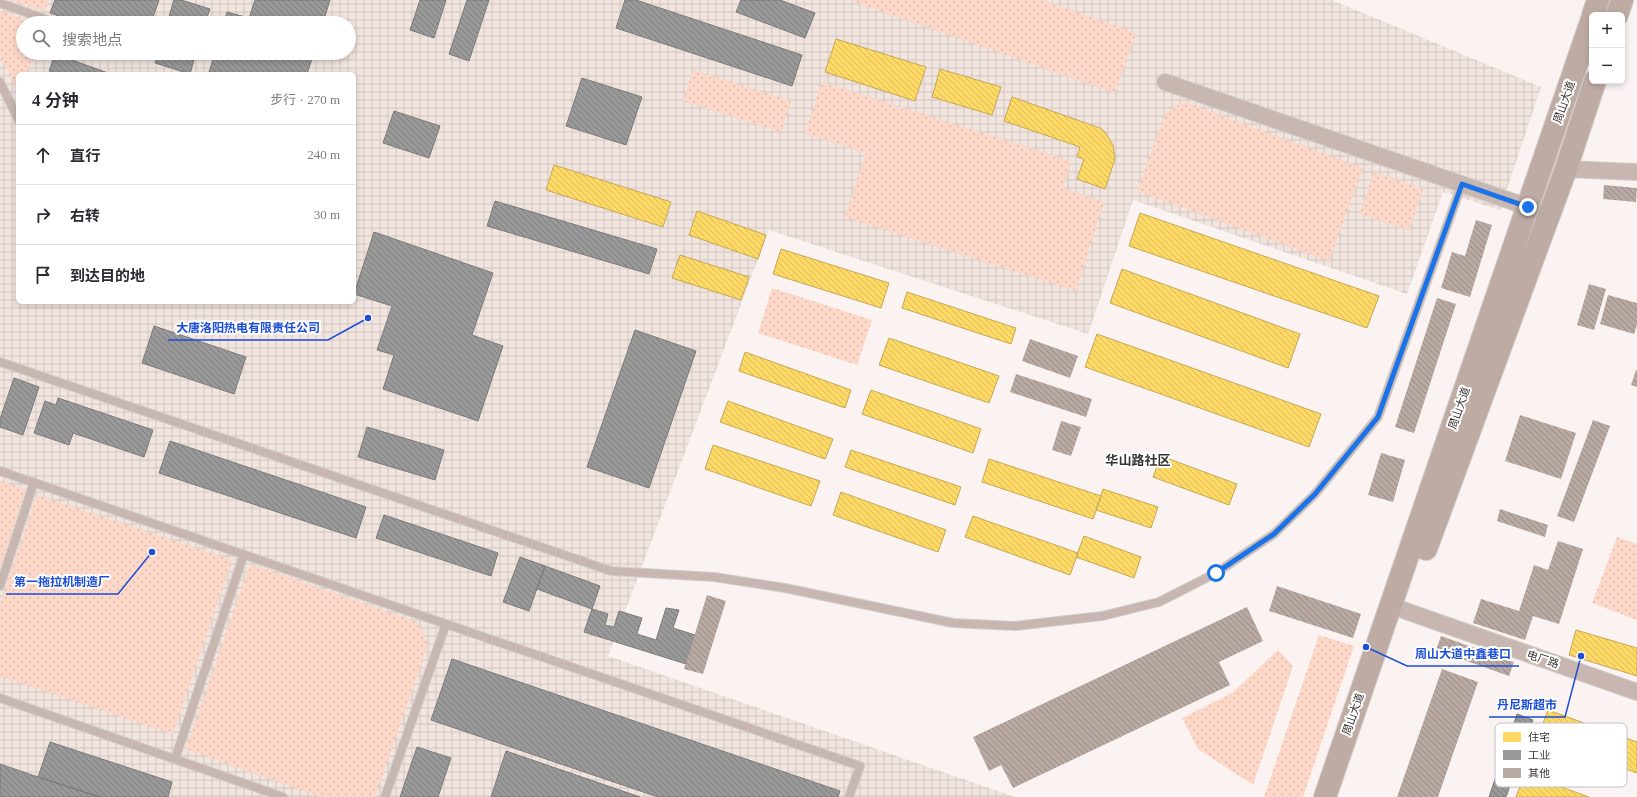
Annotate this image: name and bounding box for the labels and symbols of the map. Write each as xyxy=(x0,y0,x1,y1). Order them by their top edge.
street label: 周山大道 xyxy=(1551,79,1577,125)
route end xyxy=(1519,198,1537,216)
callout: 大唐洛阳热电有限责任公司 xyxy=(168,316,328,340)
text: 大唐洛阳热电有限责任公司 xyxy=(176,321,320,335)
street label: 周山大道 xyxy=(1446,385,1472,431)
district label: 华山路社区 xyxy=(1105,453,1171,468)
route start xyxy=(1207,564,1225,582)
callout: 第一拖拉机制造厂 xyxy=(6,570,118,594)
text: 第一拖拉机制造厂 xyxy=(14,575,110,589)
callout: 周山大道中鑫巷口 xyxy=(1407,642,1519,666)
text: 周山大道中鑫巷口 xyxy=(1415,647,1511,661)
street label: 电厂路 xyxy=(1525,648,1561,670)
street label: 周山大道 xyxy=(1340,691,1366,737)
callout: 丹尼斯超市 xyxy=(1489,693,1565,717)
text: 丹尼斯超市 xyxy=(1497,698,1557,712)
legend xyxy=(1495,723,1627,787)
text: 住宅 xyxy=(1528,731,1550,743)
text: 工业 xyxy=(1528,749,1550,761)
text: 其他 xyxy=(1528,767,1550,779)

